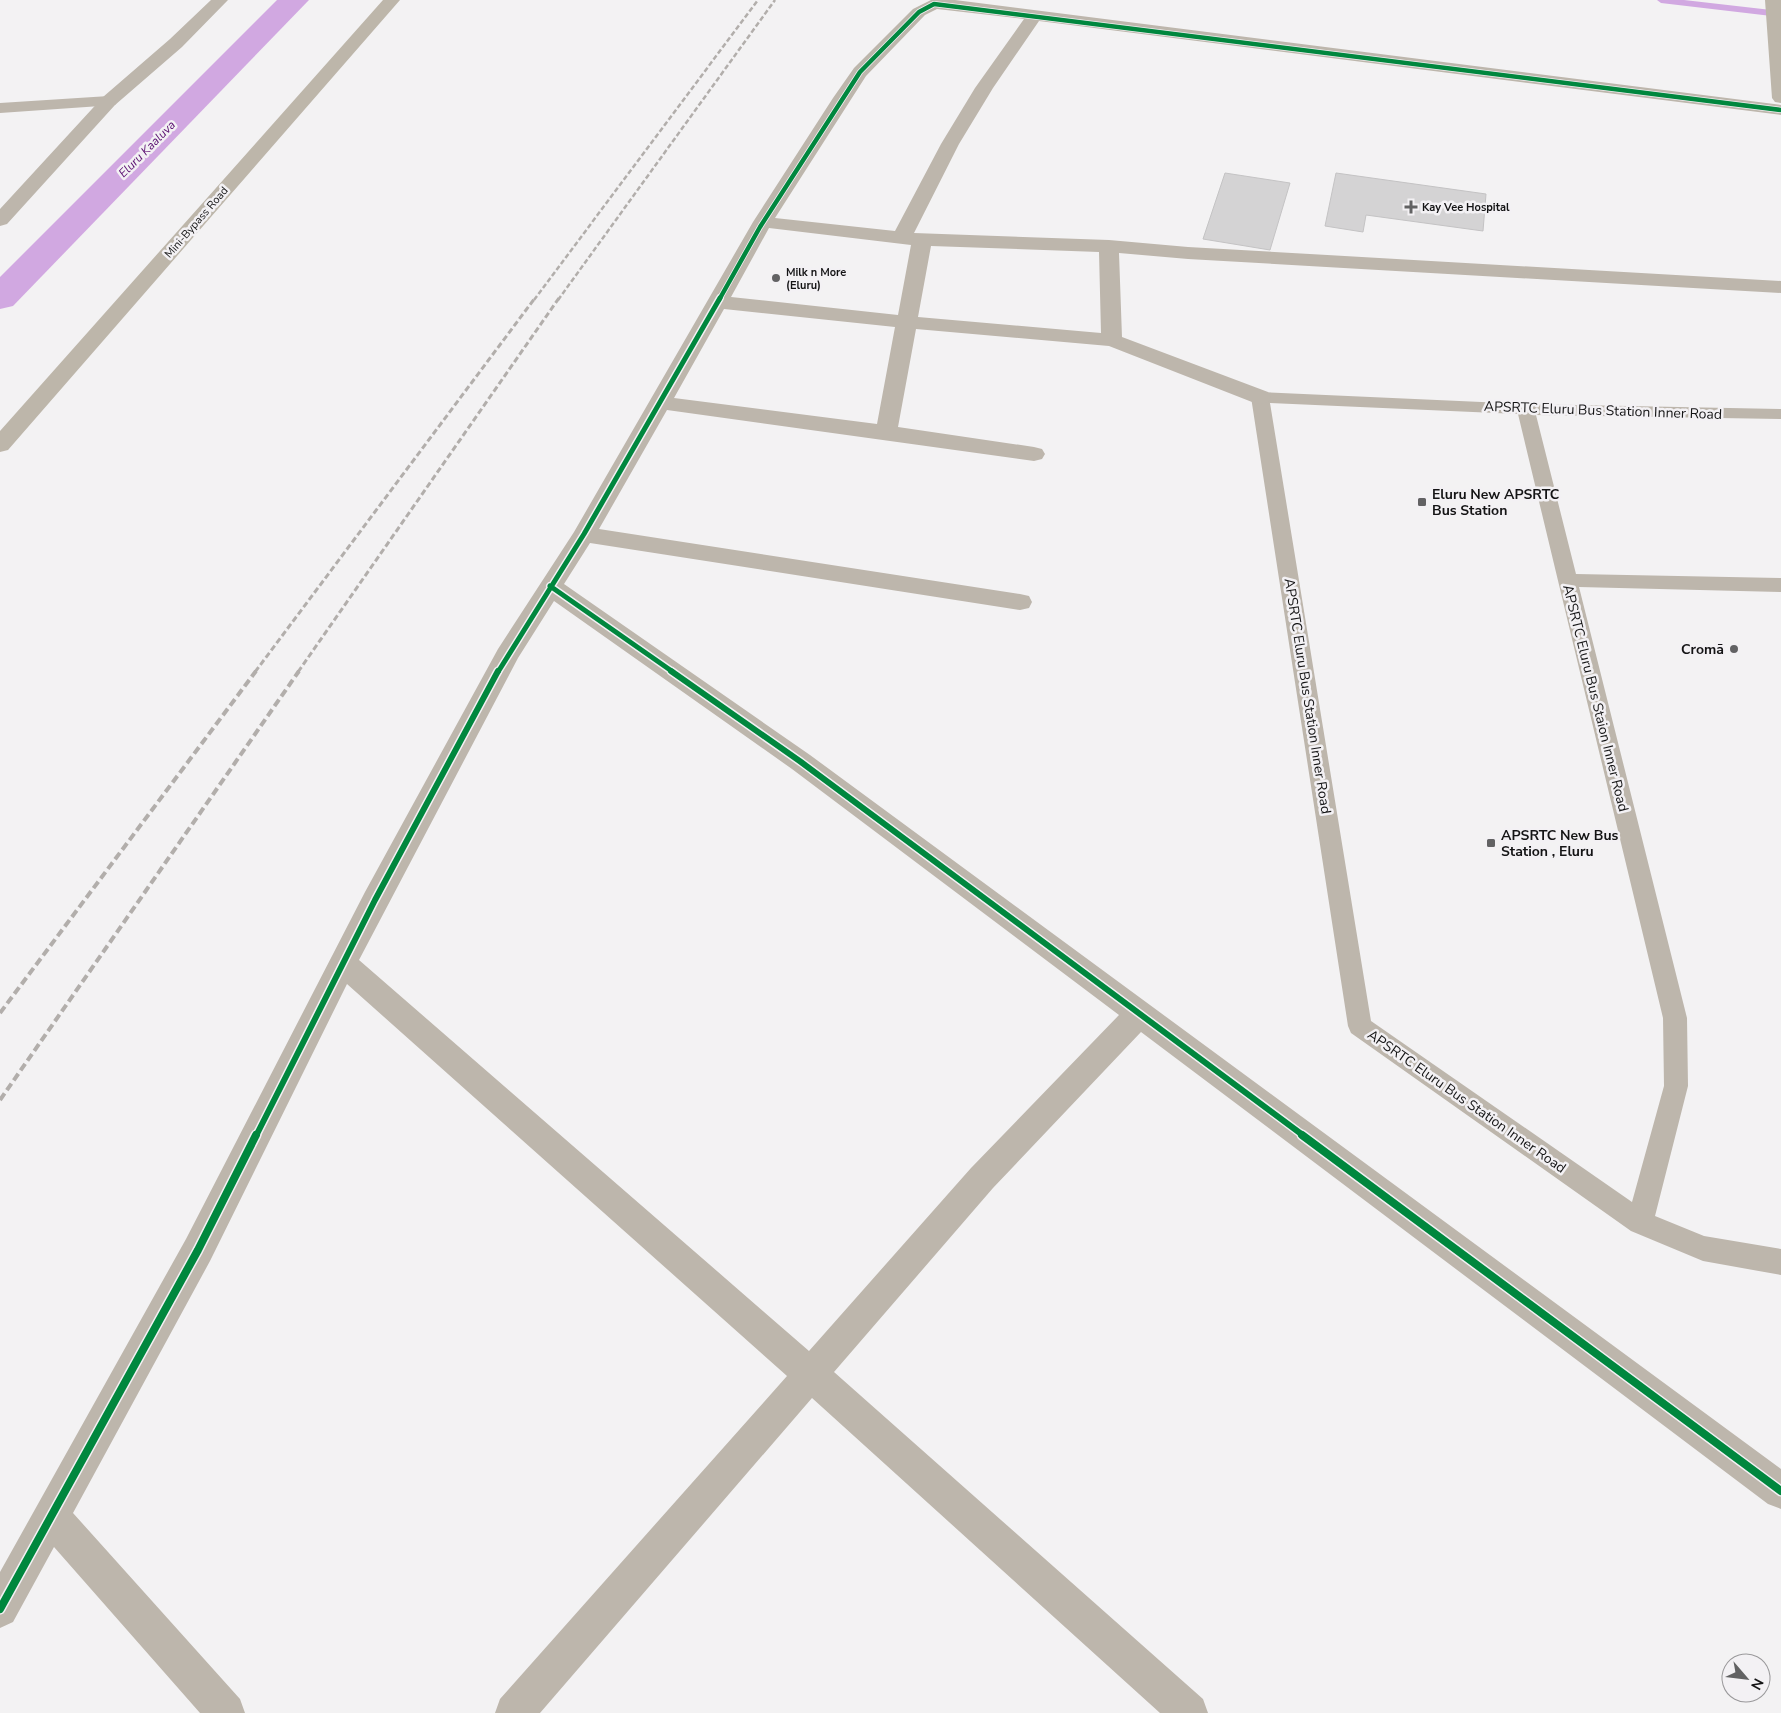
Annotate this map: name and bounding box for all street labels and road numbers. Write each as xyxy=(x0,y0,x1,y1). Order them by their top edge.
street label: Mini-Bypass Road xyxy=(161,184,231,261)
street label: APSRTC Eluru Bus Station Inner Road xyxy=(1484,397,1722,424)
street label: APSRTC Eluru Bus Station Inner Road xyxy=(1279,577,1336,815)
street label: APSRTC Eluru Bus Staion Inner Road xyxy=(1558,583,1633,814)
street label: APSRTC Eluru Bus Station Inner Road xyxy=(1364,1025,1570,1178)

